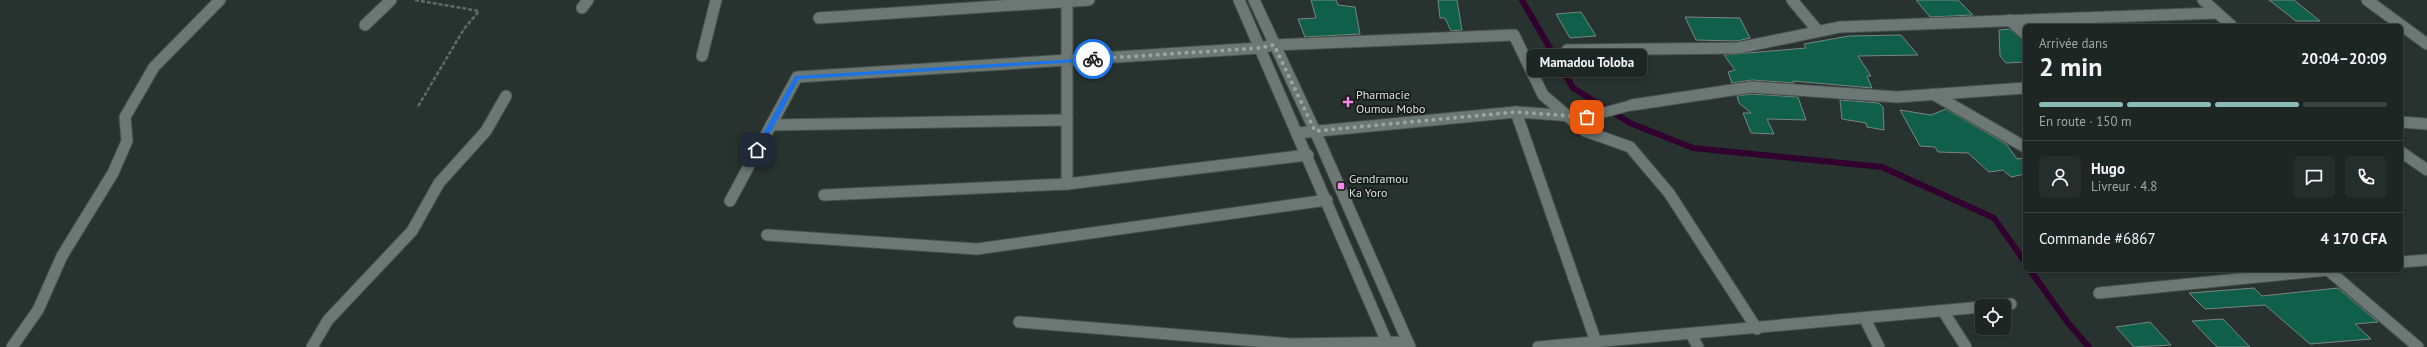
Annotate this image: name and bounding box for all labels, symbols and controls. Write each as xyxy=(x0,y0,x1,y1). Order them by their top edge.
text: Arrivée dans xyxy=(2039,35,2108,52)
courier xyxy=(1073,39,1113,79)
icon: bike xyxy=(1082,48,1104,70)
callout: Mamadou Toloba xyxy=(1527,49,1647,77)
text: 20:04–20:09 xyxy=(2301,49,2387,68)
text: 2 min xyxy=(2039,50,2102,83)
text: Mamadou Toloba xyxy=(1540,54,1634,71)
place label: Pharmacie Oumou Mobo xyxy=(1356,87,1425,116)
marker: Pharmacie Oumou Mobo xyxy=(1343,97,1353,107)
pin xyxy=(1570,100,1604,134)
icon: bag xyxy=(1576,106,1598,128)
text: En route · 150 m xyxy=(2039,113,2132,130)
pin xyxy=(740,133,774,167)
icon: home xyxy=(746,139,768,161)
button: person xyxy=(2039,156,2081,198)
button: chat xyxy=(2293,156,2335,198)
button: phone xyxy=(2345,156,2387,198)
text: Hugo xyxy=(2091,159,2125,178)
place label: Gendramou Ka Yoro xyxy=(1349,171,1408,200)
text: Livreur · 4.8 xyxy=(2091,178,2157,195)
marker: Gendramou Ka Yoro xyxy=(1336,181,1346,191)
text: Commande #6867 xyxy=(2039,229,2156,248)
text: 4 170 CFA xyxy=(2321,229,2387,248)
map controls xyxy=(1975,299,2011,335)
button: locate xyxy=(1975,299,2011,335)

